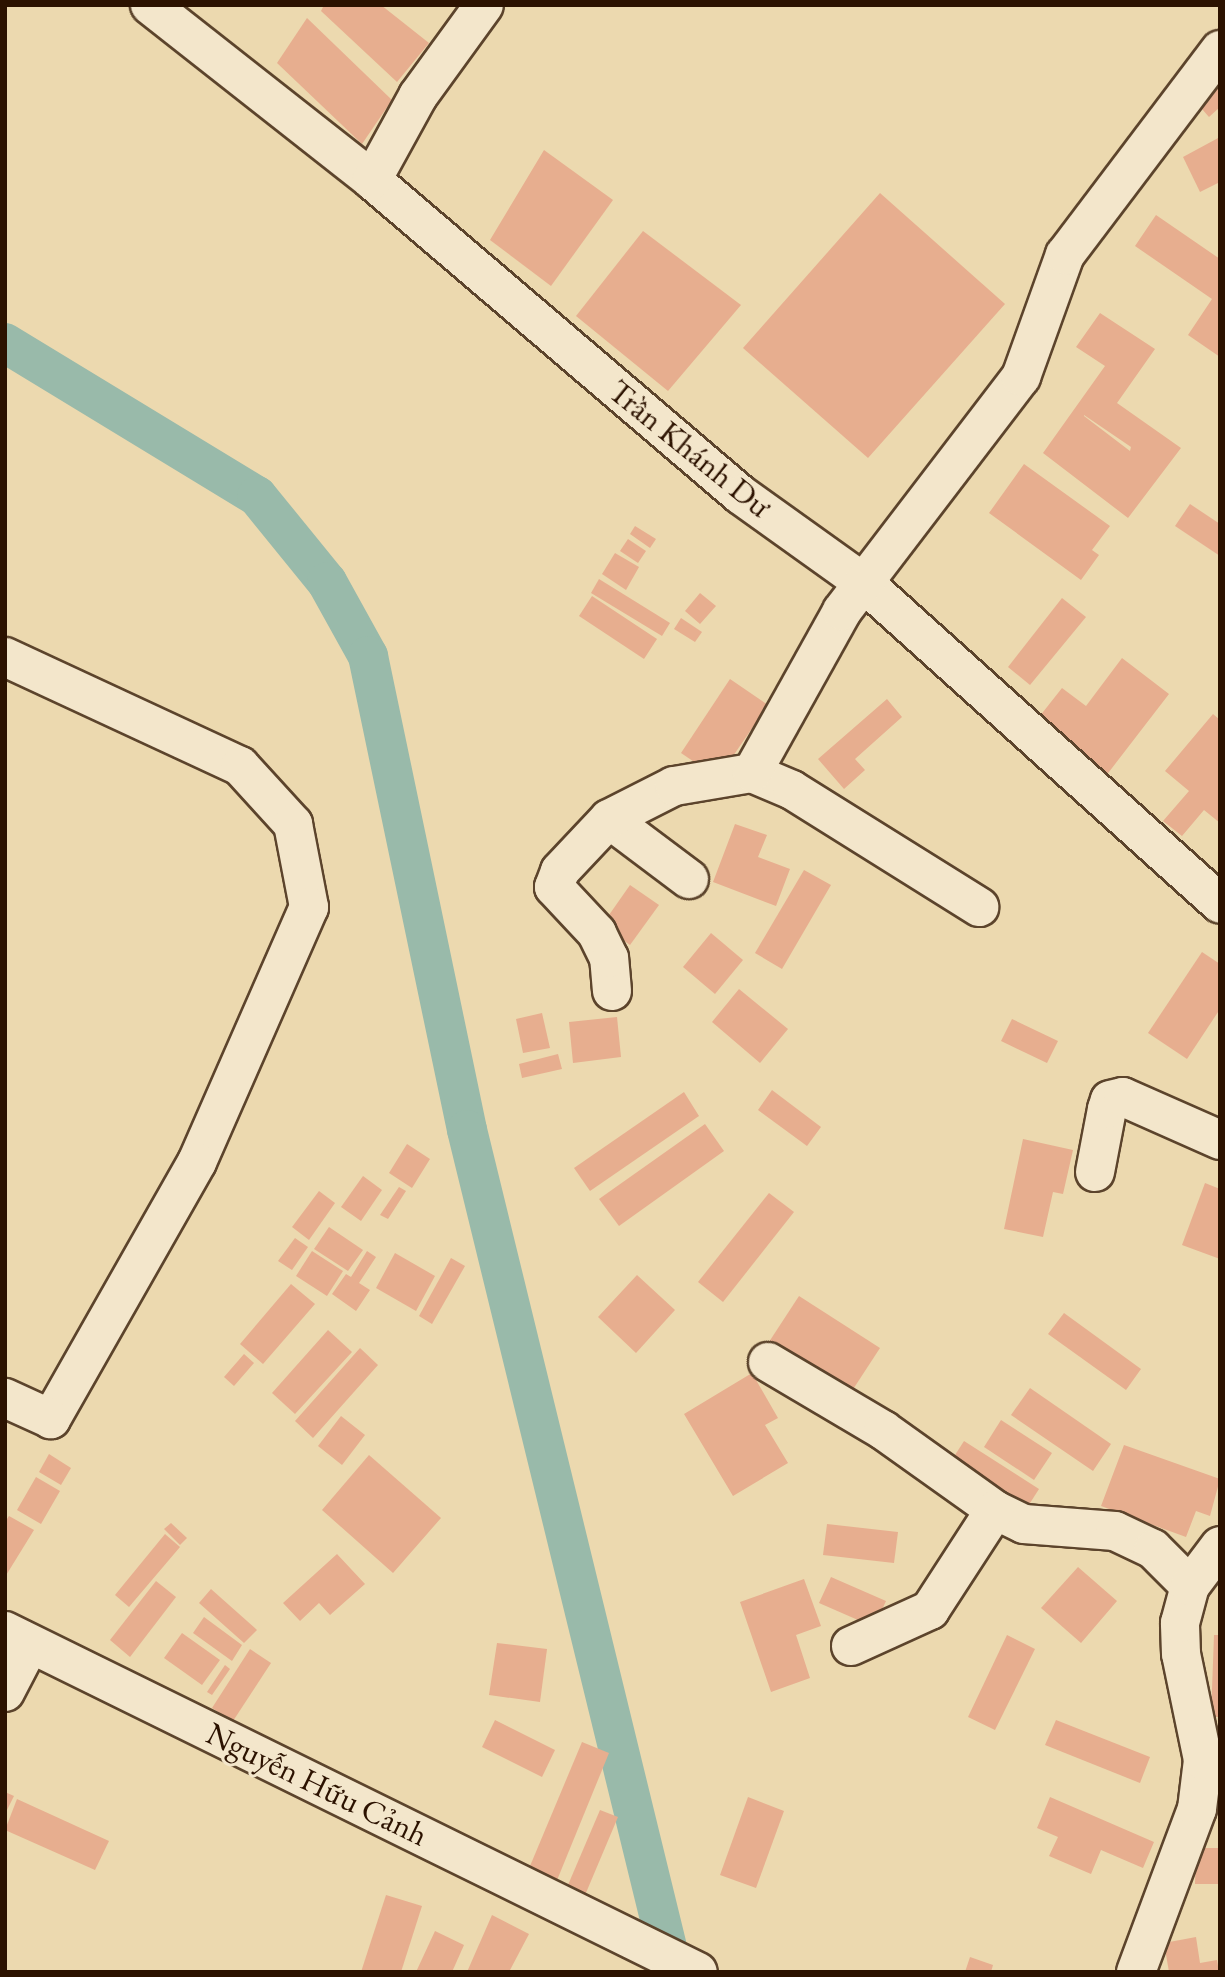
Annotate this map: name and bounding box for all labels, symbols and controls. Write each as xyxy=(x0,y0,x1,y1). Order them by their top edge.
street label: Trần Khánh Dư xyxy=(601,372,779,526)
street label: Nguyễn Hữu Cảnh xyxy=(200,1714,434,1854)

